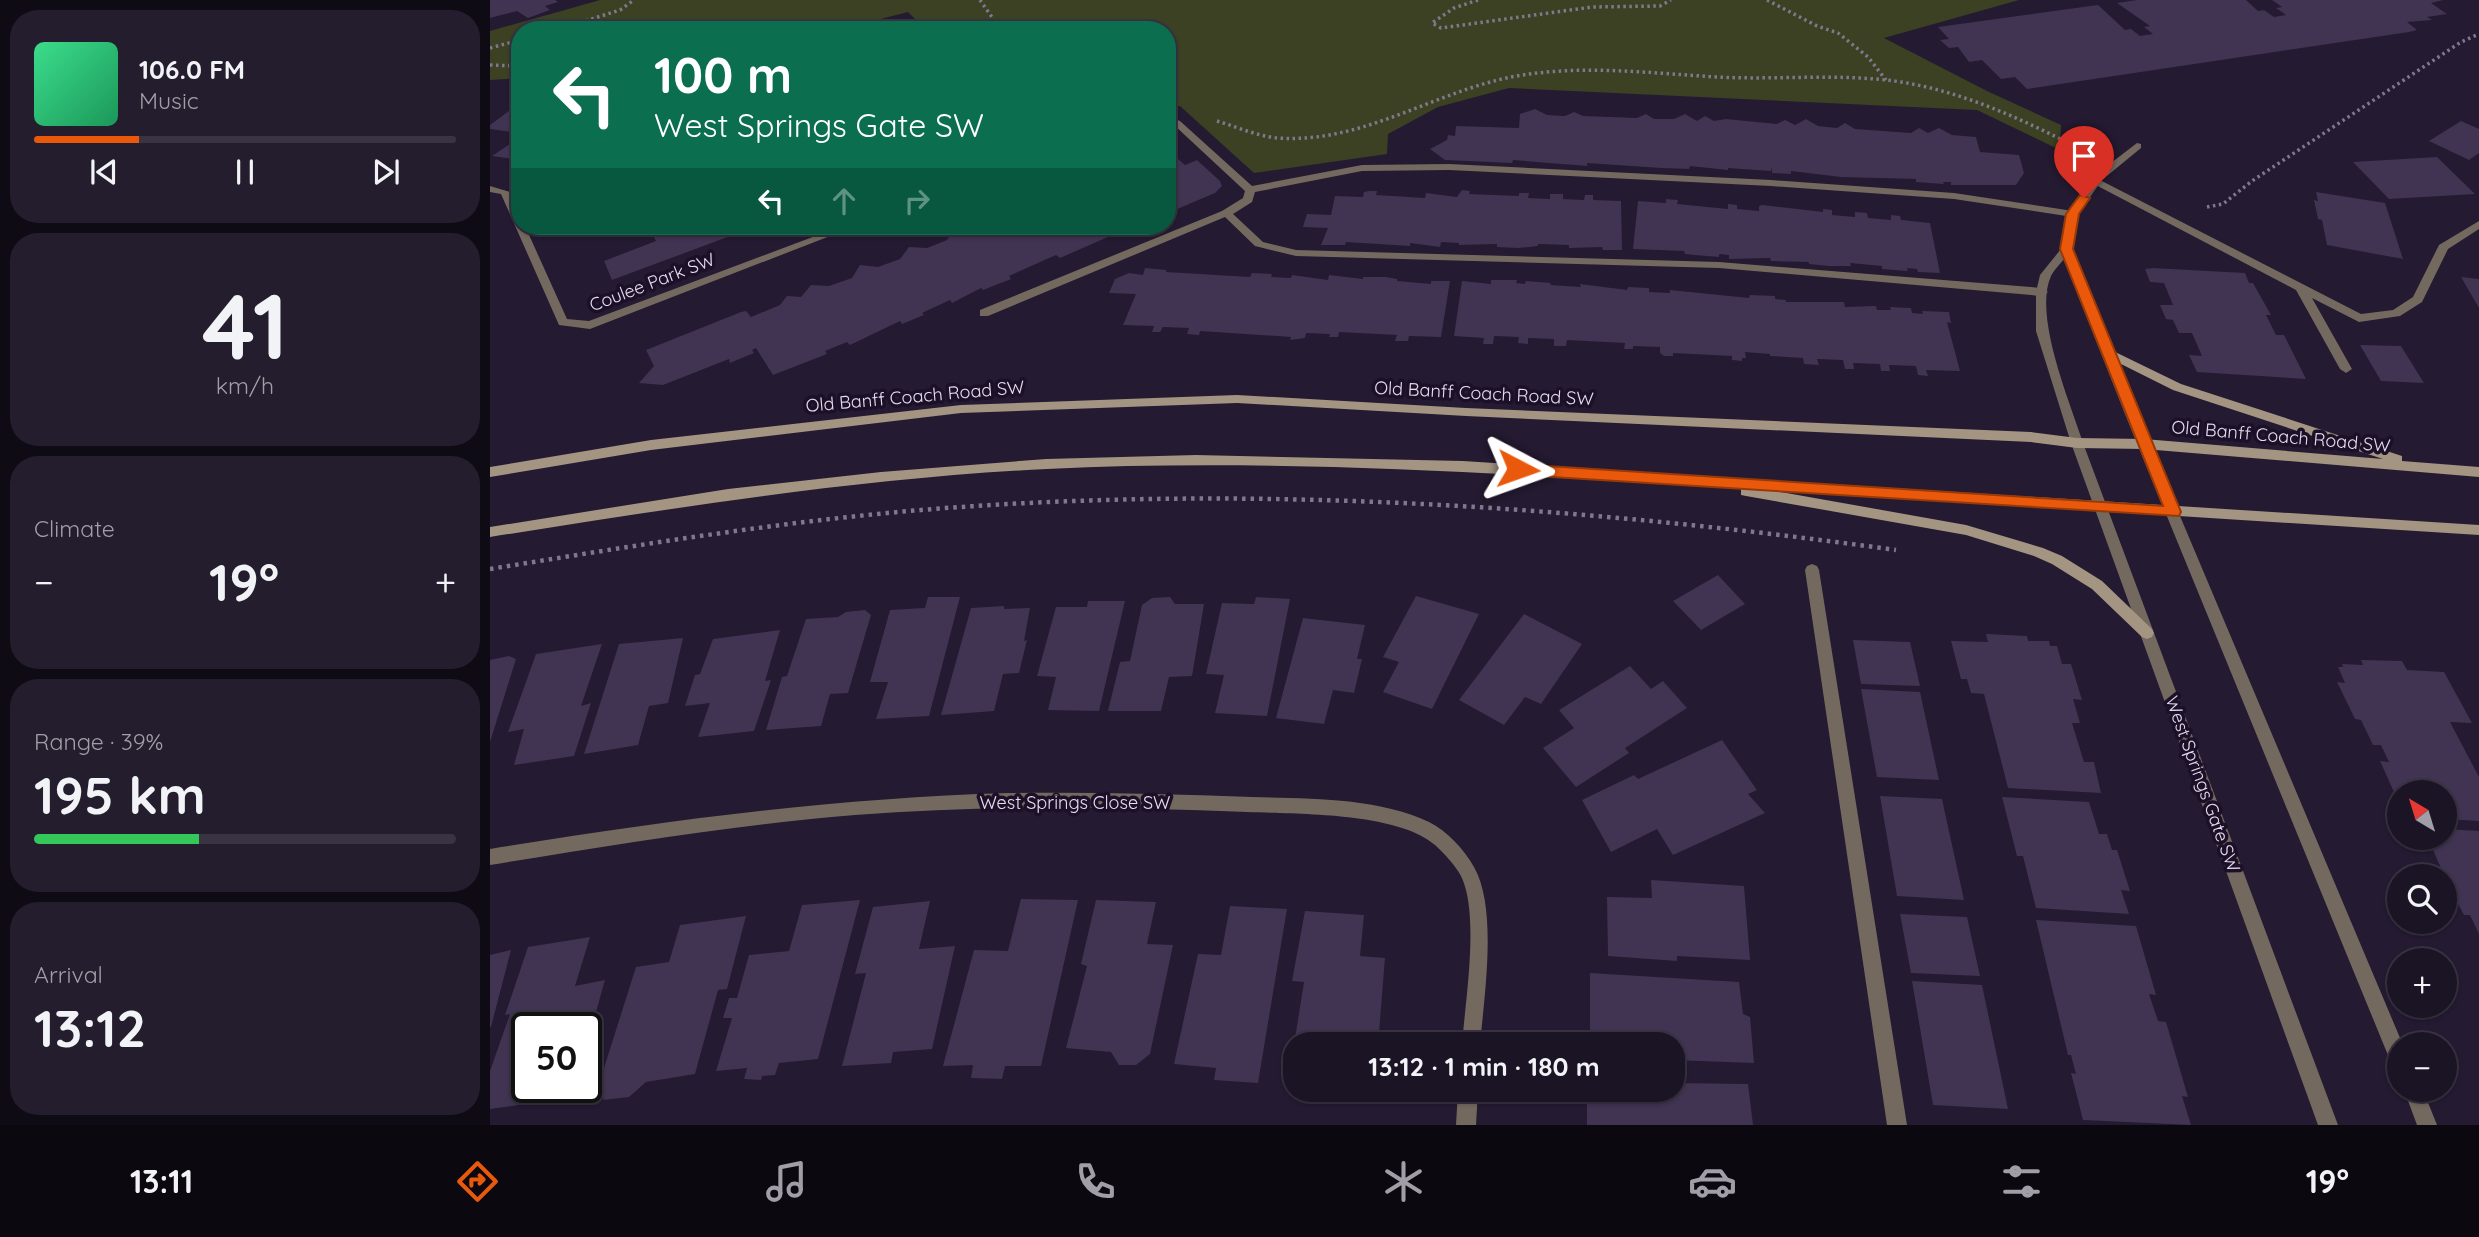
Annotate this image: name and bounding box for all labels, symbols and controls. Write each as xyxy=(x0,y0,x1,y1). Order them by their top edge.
text: 100 m xyxy=(654,44,792,105)
icon: left xyxy=(539,49,630,140)
text: 106.0 FM xyxy=(139,53,245,86)
text: Music xyxy=(139,86,199,115)
text: West Springs Gate SW xyxy=(654,105,984,145)
pin xyxy=(2054,126,2114,198)
icon: arrive xyxy=(2065,137,2103,175)
icon: previous xyxy=(85,153,123,191)
icon: pause xyxy=(226,153,264,191)
icon: next xyxy=(367,153,405,191)
icon: left xyxy=(752,182,790,220)
icon: ahead xyxy=(825,182,863,220)
icon: right xyxy=(898,182,936,220)
street label: Coulee Park SW xyxy=(586,248,718,316)
text: 41 xyxy=(202,268,288,382)
text: km/h xyxy=(216,371,274,400)
street label: Old Banff Coach Road SW xyxy=(805,375,1025,417)
street label: Old Banff Coach Road SW xyxy=(1374,376,1594,410)
street label: Old Banff Coach Road SW xyxy=(2171,415,2391,457)
position arrow xyxy=(1481,432,1555,506)
text: Climate xyxy=(34,514,115,543)
text: 19° xyxy=(209,549,279,614)
text: − xyxy=(34,558,54,606)
text: + xyxy=(435,558,456,606)
street label: West Springs Gate SW xyxy=(2160,693,2246,875)
text: Range · 39% xyxy=(34,727,163,756)
text: 195 km xyxy=(34,762,206,827)
north arrow xyxy=(2387,780,2457,850)
map controls xyxy=(2387,780,2457,1102)
street label: West Springs Close SW xyxy=(980,791,1170,814)
button: search xyxy=(2387,864,2457,934)
button: + xyxy=(2387,948,2457,1018)
text: Arrival xyxy=(34,960,103,989)
text: 13:12 xyxy=(34,995,146,1060)
speed limit sign: 50 xyxy=(511,1012,602,1103)
button: − xyxy=(2387,1032,2457,1102)
text: 13:12 · 1 min · 180 m xyxy=(1368,1050,1600,1083)
icon: directions xyxy=(453,1157,502,1206)
icon: music xyxy=(762,1157,811,1206)
icon: phone xyxy=(1071,1157,1120,1206)
icon: climate xyxy=(1379,1157,1428,1206)
icon: car xyxy=(1688,1157,1737,1206)
icon: filters xyxy=(1997,1157,2046,1206)
text: 13:11 xyxy=(130,1161,193,1201)
text: 19° xyxy=(2306,1161,2349,1201)

